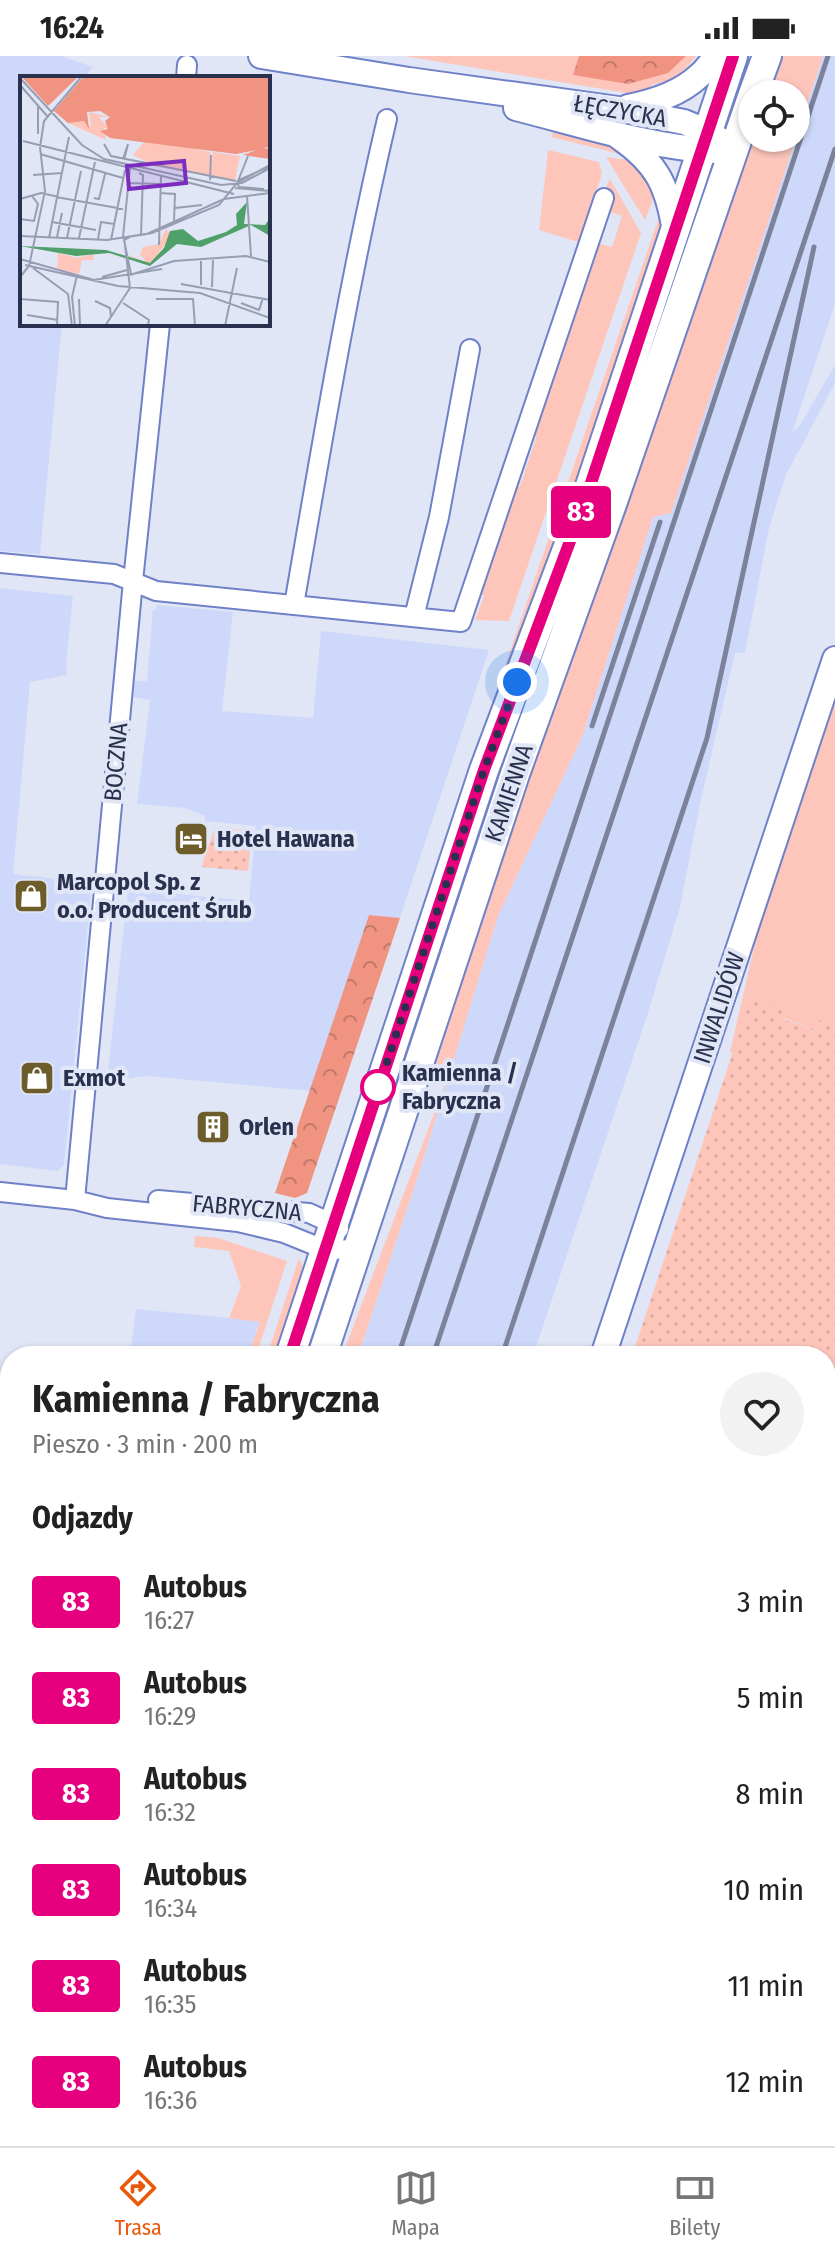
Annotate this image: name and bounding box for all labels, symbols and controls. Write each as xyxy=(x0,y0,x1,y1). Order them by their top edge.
text: 16:24 xyxy=(40,10,104,46)
inset map xyxy=(20,76,270,326)
map controls xyxy=(738,80,810,152)
button: locate xyxy=(738,80,810,152)
street label: ŁĘCZYCKA xyxy=(571,89,669,133)
line badge: 83 xyxy=(545,486,617,538)
text: 83 xyxy=(567,495,595,528)
your location xyxy=(497,662,537,702)
street label: BOCZNA xyxy=(99,721,133,802)
street label: KAMIENNA xyxy=(479,740,539,846)
hotel icon: Hotel Hawana xyxy=(172,820,210,858)
place label: Hotel Hawana xyxy=(217,825,355,853)
place label: Marcopol Sp. z o.o. Producent Śrub xyxy=(57,868,252,924)
shop icon: Marcopol Sp. z o.o. Producent Śrub xyxy=(12,877,50,915)
street label: INWALIDÓW xyxy=(687,948,750,1067)
shop icon: Exmot xyxy=(18,1059,56,1097)
place label: Kamienna / Fabryczna xyxy=(402,1059,518,1115)
place label: Exmot xyxy=(63,1064,126,1092)
marker: Kamienna / Fabryczna xyxy=(361,1070,395,1104)
building icon: Orlen xyxy=(194,1108,232,1146)
place label: Orlen xyxy=(239,1113,294,1141)
street label: FABRYCZNA xyxy=(191,1189,303,1227)
button: heart xyxy=(720,1372,804,1456)
text: Kamienna / Fabryczna xyxy=(32,1376,380,1422)
text: Pieszo · 3 min · 200 m xyxy=(32,1429,258,1460)
text: Odjazdy xyxy=(32,1500,133,1536)
text: Autobus xyxy=(144,1569,247,1605)
text: 3 min xyxy=(737,1584,804,1620)
text: 83 xyxy=(62,1585,90,1618)
text: 16:27 xyxy=(144,1605,194,1636)
text: Autobus xyxy=(144,1665,247,1701)
text: 5 min xyxy=(737,1680,804,1716)
text: 83 xyxy=(62,1681,90,1714)
text: 16:29 xyxy=(144,1701,196,1732)
text: Autobus xyxy=(144,1761,247,1797)
text: 8 min xyxy=(736,1776,804,1812)
text: 83 xyxy=(62,1777,90,1810)
text: 16:32 xyxy=(144,1797,196,1828)
text: Autobus xyxy=(144,1857,247,1893)
text: 10 min xyxy=(723,1872,804,1908)
text: 83 xyxy=(62,1873,90,1906)
text: 16:34 xyxy=(144,1893,197,1924)
text: Autobus xyxy=(144,1953,247,1989)
text: 11 min xyxy=(728,1968,804,2004)
text: 83 xyxy=(62,1969,90,2002)
text: 16:35 xyxy=(144,1989,196,2020)
text: Autobus xyxy=(144,2049,247,2085)
text: 12 min xyxy=(726,2064,804,2100)
text: 83 xyxy=(62,2065,90,2098)
text: 16:36 xyxy=(144,2085,197,2116)
tab: Trasa xyxy=(115,2166,162,2241)
tab: Mapa xyxy=(391,2166,440,2241)
tab: Bilety xyxy=(669,2166,720,2241)

